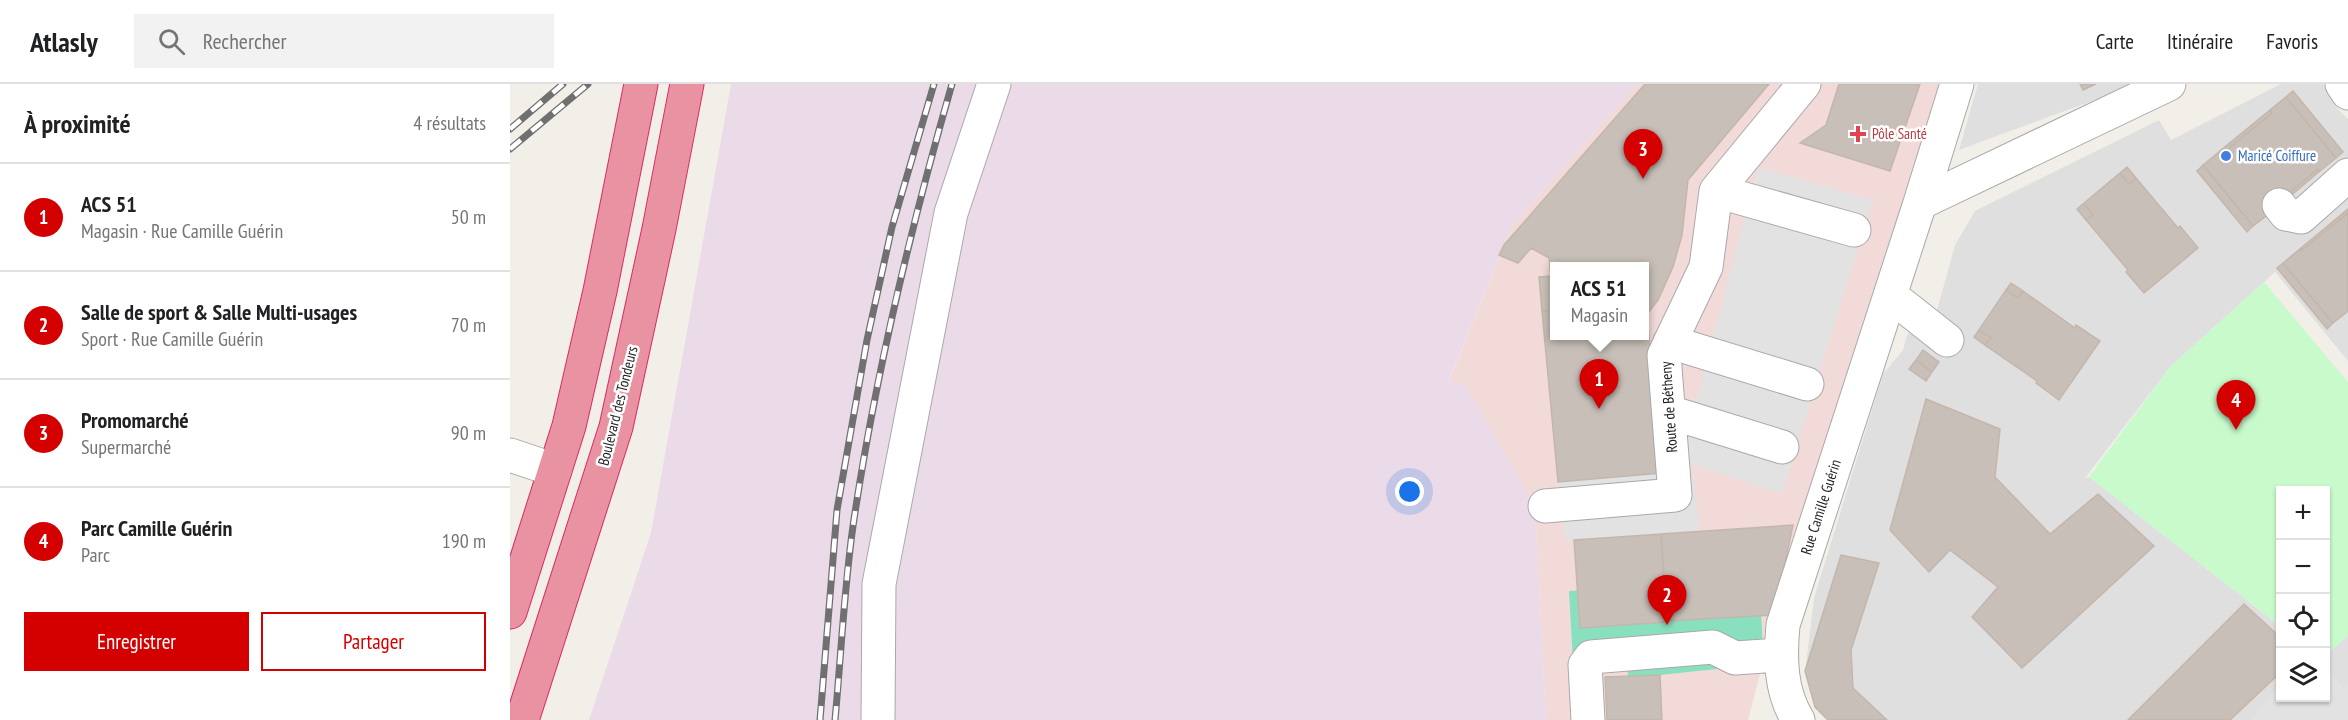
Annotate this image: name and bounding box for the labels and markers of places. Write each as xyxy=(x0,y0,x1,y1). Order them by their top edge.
place label: Pôle Santé xyxy=(1872,124,1927,143)
marker: Pôle Santé xyxy=(1849,125,1867,143)
pin: 3 xyxy=(1624,130,1662,179)
place label: Maricé Coiffure xyxy=(2238,146,2316,165)
marker: Maricé Coiffure xyxy=(2219,149,2233,163)
pin: 1 xyxy=(1580,360,1618,409)
pin: 4 xyxy=(2216,380,2256,430)
pin: 2 xyxy=(1648,576,1686,625)

